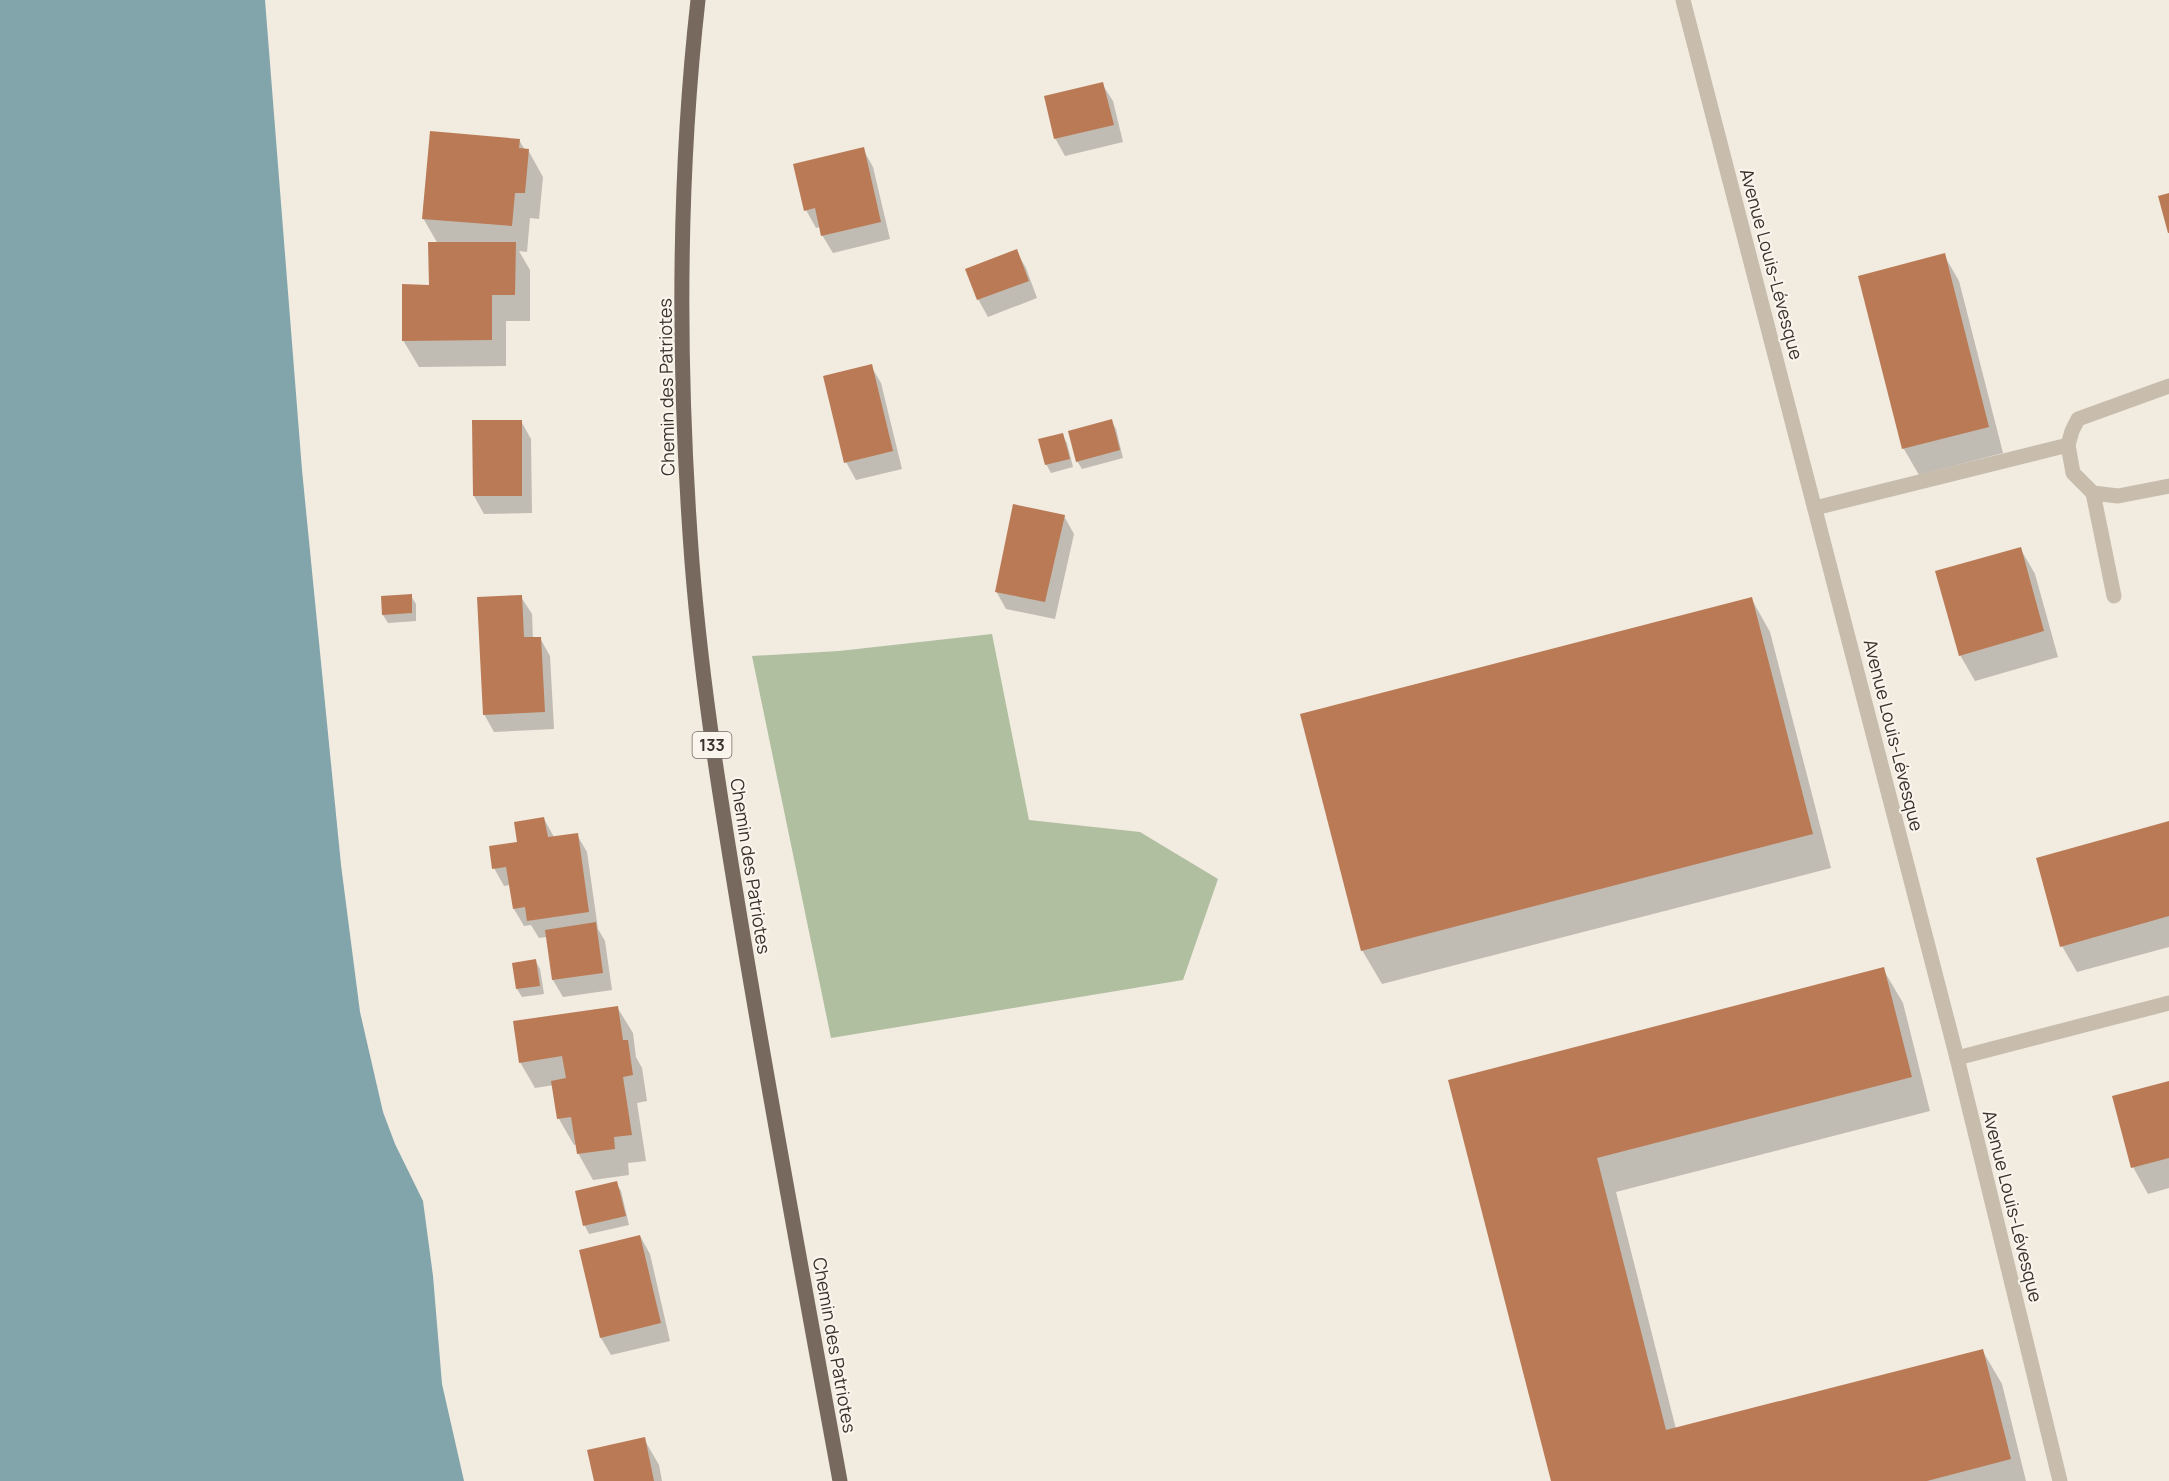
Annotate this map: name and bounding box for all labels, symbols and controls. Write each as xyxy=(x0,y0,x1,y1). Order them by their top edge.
street label: Avenue Louis-Lévesque xyxy=(1735,166,1809,362)
street label: Chemin des Patriotes xyxy=(652,298,680,476)
street label: Avenue Louis-Lévesque xyxy=(1859,637,1929,833)
road number: 133 xyxy=(692,732,732,758)
street label: Chemin des Patriotes xyxy=(725,776,777,956)
street label: Avenue Louis-Lévesque xyxy=(1978,1108,2048,1304)
street label: Chemin des Patriotes xyxy=(808,1255,862,1435)

